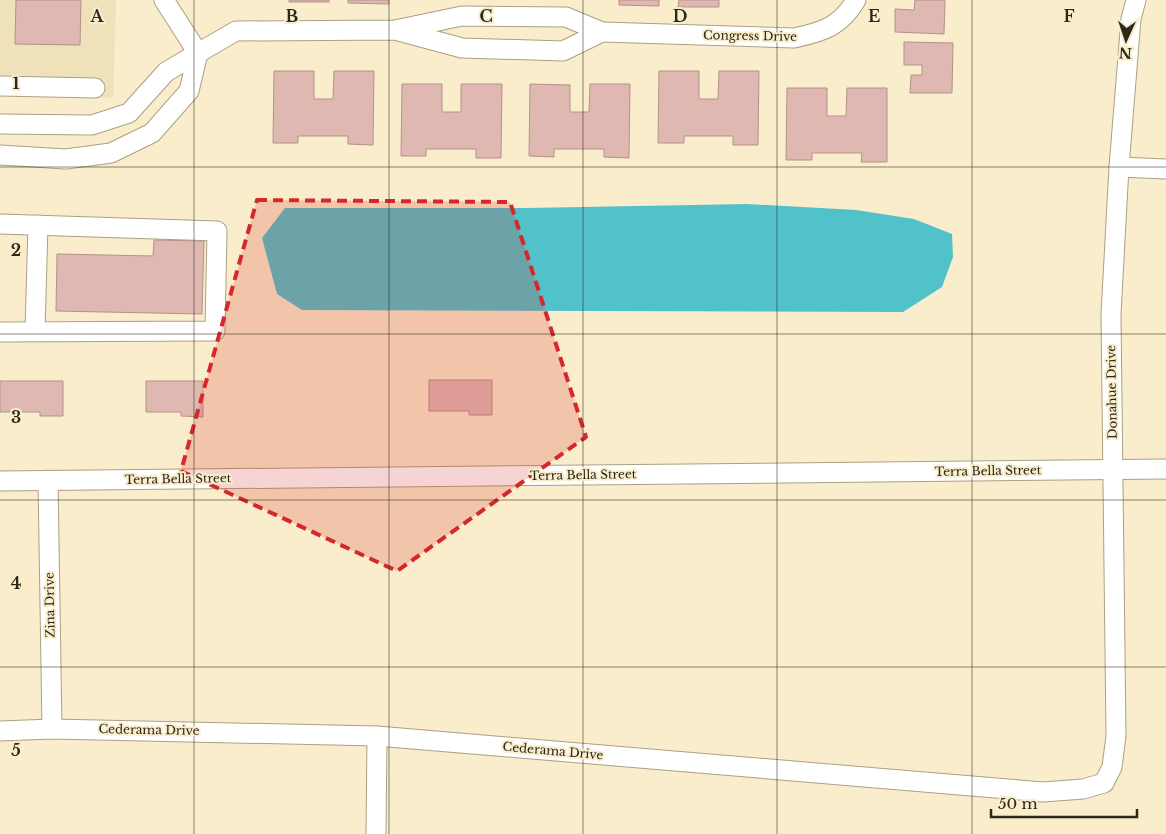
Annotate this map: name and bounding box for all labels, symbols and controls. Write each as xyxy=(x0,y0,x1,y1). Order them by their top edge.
text: A xyxy=(90,6,105,26)
text: B xyxy=(286,6,299,26)
text: C xyxy=(479,6,493,26)
text: D xyxy=(673,6,687,26)
text: E xyxy=(868,6,880,26)
text: F xyxy=(1063,6,1075,26)
north arrow xyxy=(1101,15,1151,65)
street label: Congress Drive xyxy=(703,27,797,44)
text: N xyxy=(1118,44,1132,62)
text: 1 xyxy=(13,73,20,93)
text: 2 xyxy=(11,240,21,260)
street label: Donahue Drive xyxy=(1103,345,1120,439)
text: 3 xyxy=(11,407,21,427)
street label: Terra Bella Street xyxy=(935,462,1042,479)
street label: Terra Bella Street xyxy=(530,466,637,483)
street label: Terra Bella Street xyxy=(125,470,232,487)
street label: Zina Drive xyxy=(41,572,58,638)
text: 4 xyxy=(11,573,21,593)
street label: Cederama Drive xyxy=(98,721,200,738)
street label: Cederama Drive xyxy=(502,739,604,762)
text: 5 xyxy=(11,740,21,760)
scale bar xyxy=(991,786,1137,818)
text: 50 m xyxy=(998,794,1038,813)

